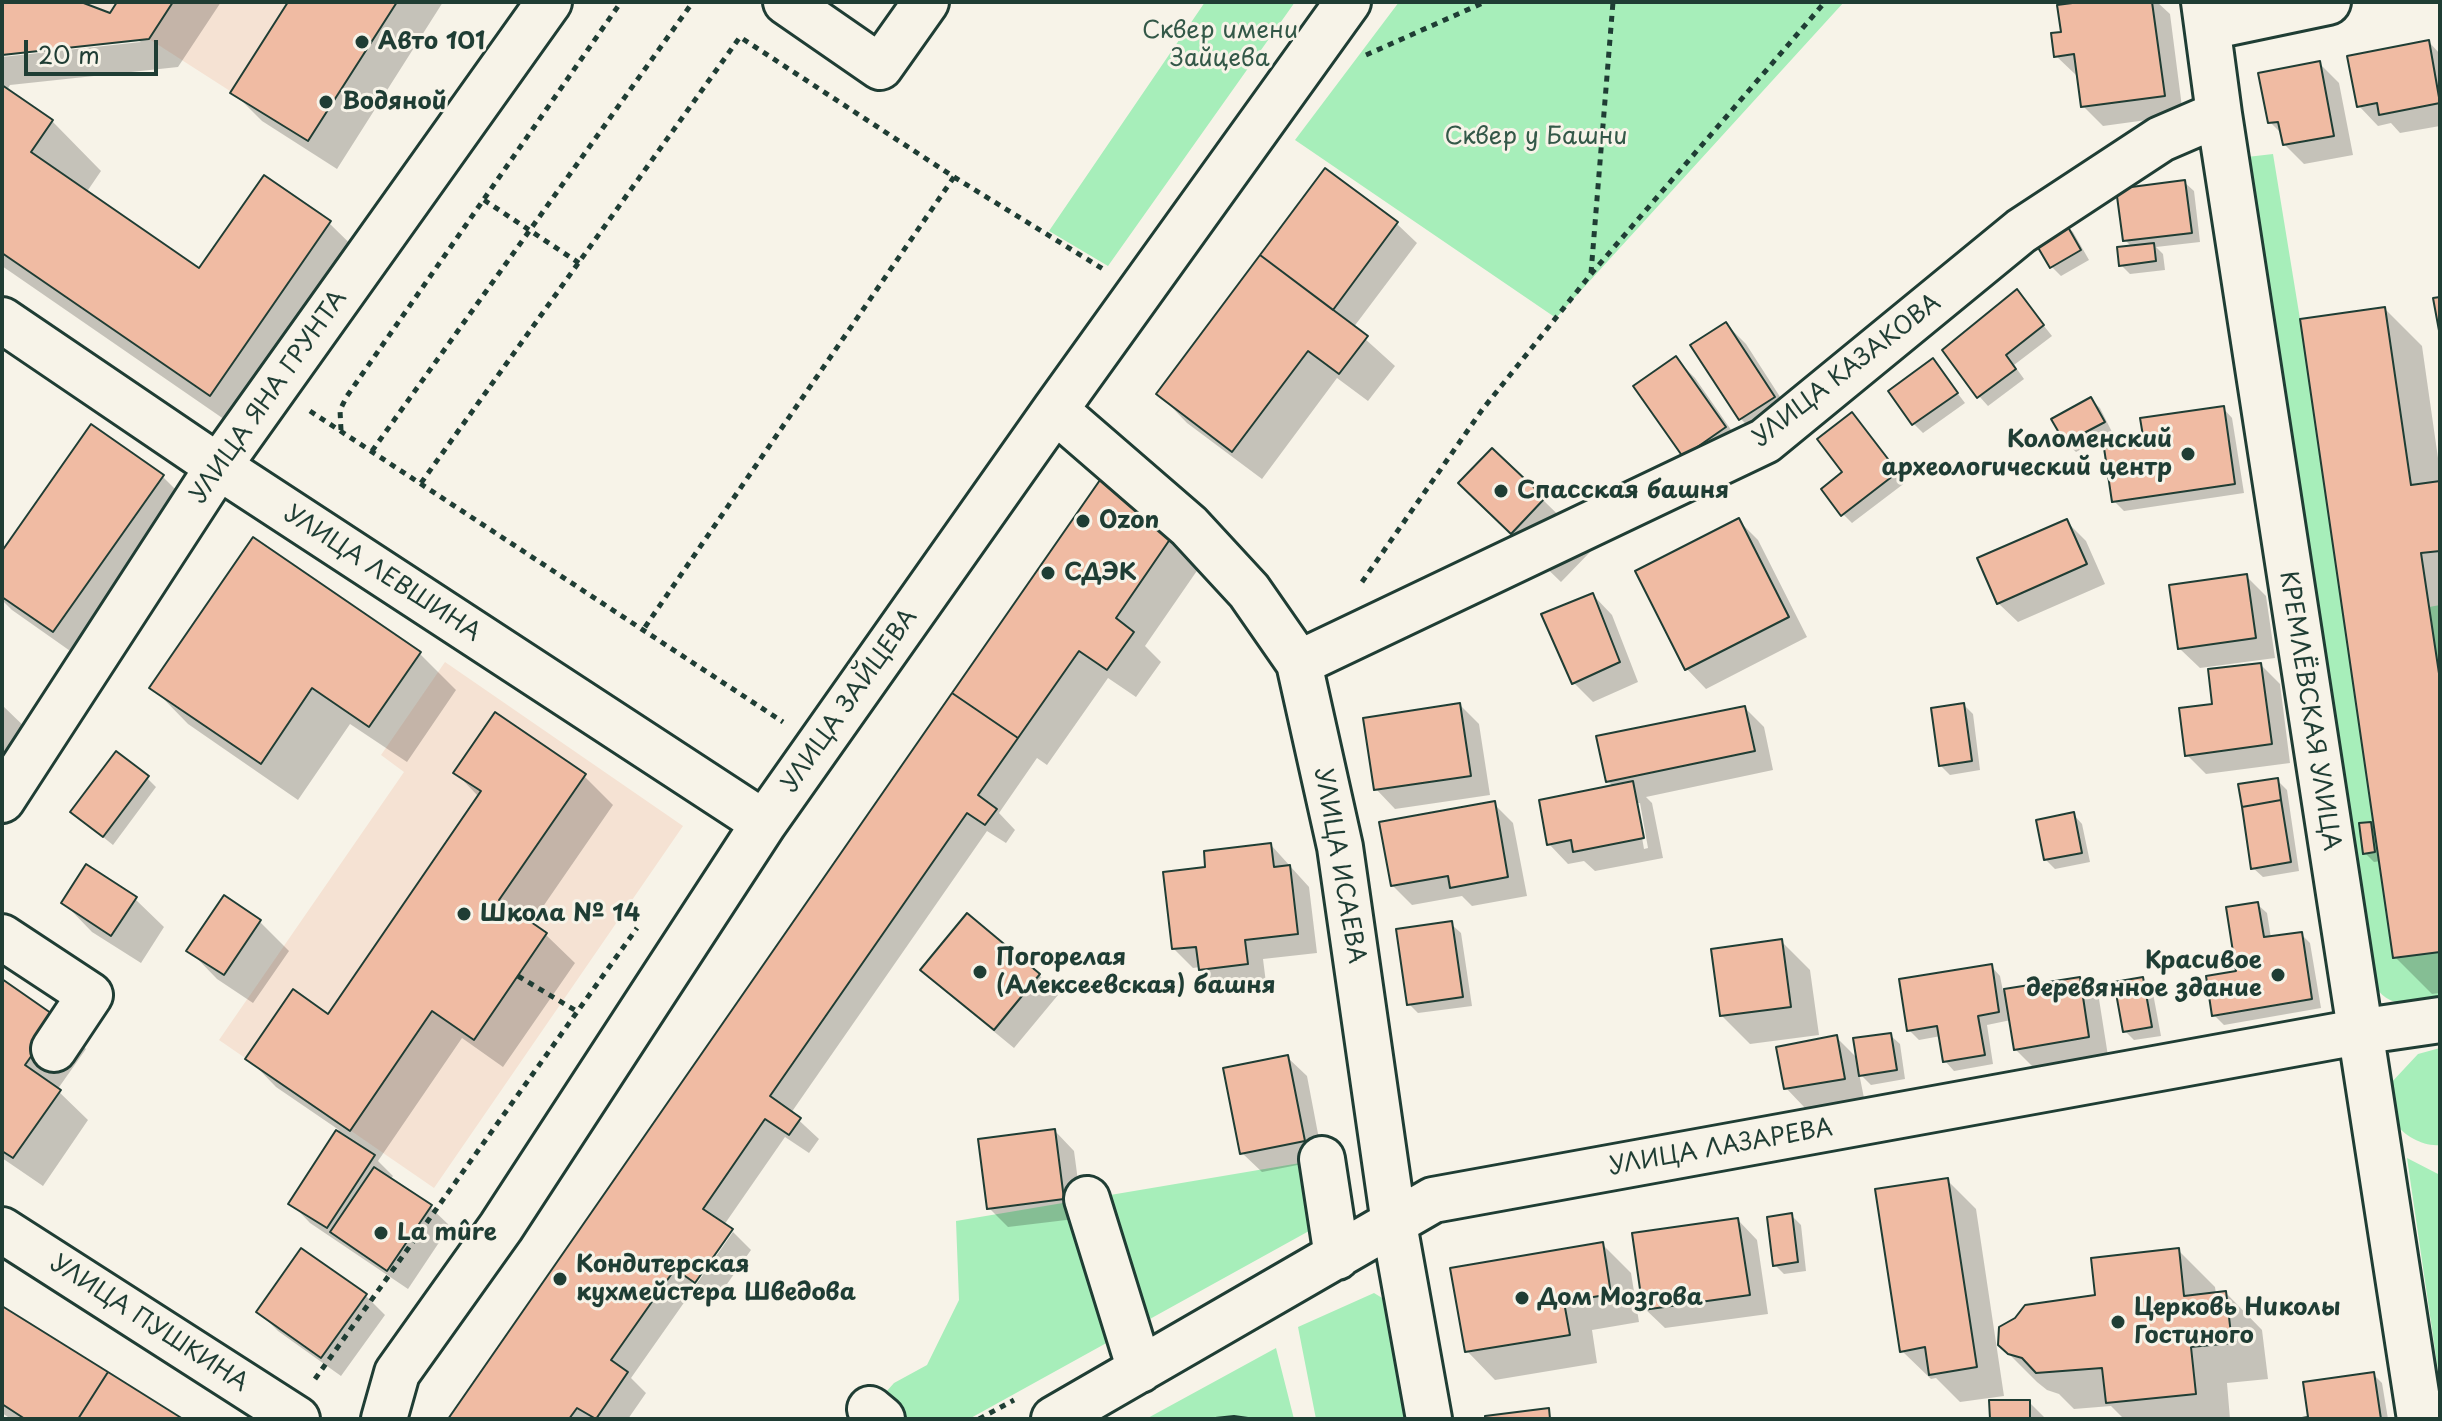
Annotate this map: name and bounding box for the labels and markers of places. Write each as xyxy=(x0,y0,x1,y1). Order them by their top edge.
place label: Авто 101 xyxy=(378,28,485,56)
marker: Авто 101 xyxy=(353,33,371,51)
place label: Водяной xyxy=(342,88,447,116)
marker: Водяной xyxy=(317,93,335,111)
place label: Коломенский археологический центр xyxy=(1881,426,2172,482)
marker: Коломенский археологический центр xyxy=(2179,445,2197,463)
place label: Спасская башня xyxy=(1517,477,1729,505)
marker: Спасская башня xyxy=(1492,482,1510,500)
place label: Ozon xyxy=(1099,507,1159,535)
marker: Ozon xyxy=(1074,512,1092,530)
place label: СДЭК xyxy=(1064,559,1137,587)
marker: СДЭК xyxy=(1039,564,1057,582)
place label: Школа № 14 xyxy=(480,900,640,928)
marker: Школа № 14 xyxy=(455,905,473,923)
place label: Погорелая (Алексеевская) башня xyxy=(996,944,1276,1000)
place label: Красивое деревянное здание xyxy=(2026,947,2262,1003)
marker: Погорелая (Алексеевская) башня xyxy=(971,963,989,981)
marker: Красивое деревянное здание xyxy=(2269,966,2287,984)
place label: La mûre xyxy=(397,1219,497,1247)
marker: La mûre xyxy=(372,1224,390,1242)
place label: Кондитерская кухмейстера Шведова xyxy=(576,1251,856,1307)
marker: Кондитерская кухмейстера Шведова xyxy=(551,1270,569,1288)
place label: Дом Мозгова xyxy=(1538,1284,1703,1312)
marker: Дом Мозгова xyxy=(1513,1289,1531,1307)
place label: Церковь Николы Гостиного xyxy=(2134,1294,2341,1350)
marker: Церковь Николы Гостиного xyxy=(2109,1313,2127,1331)

